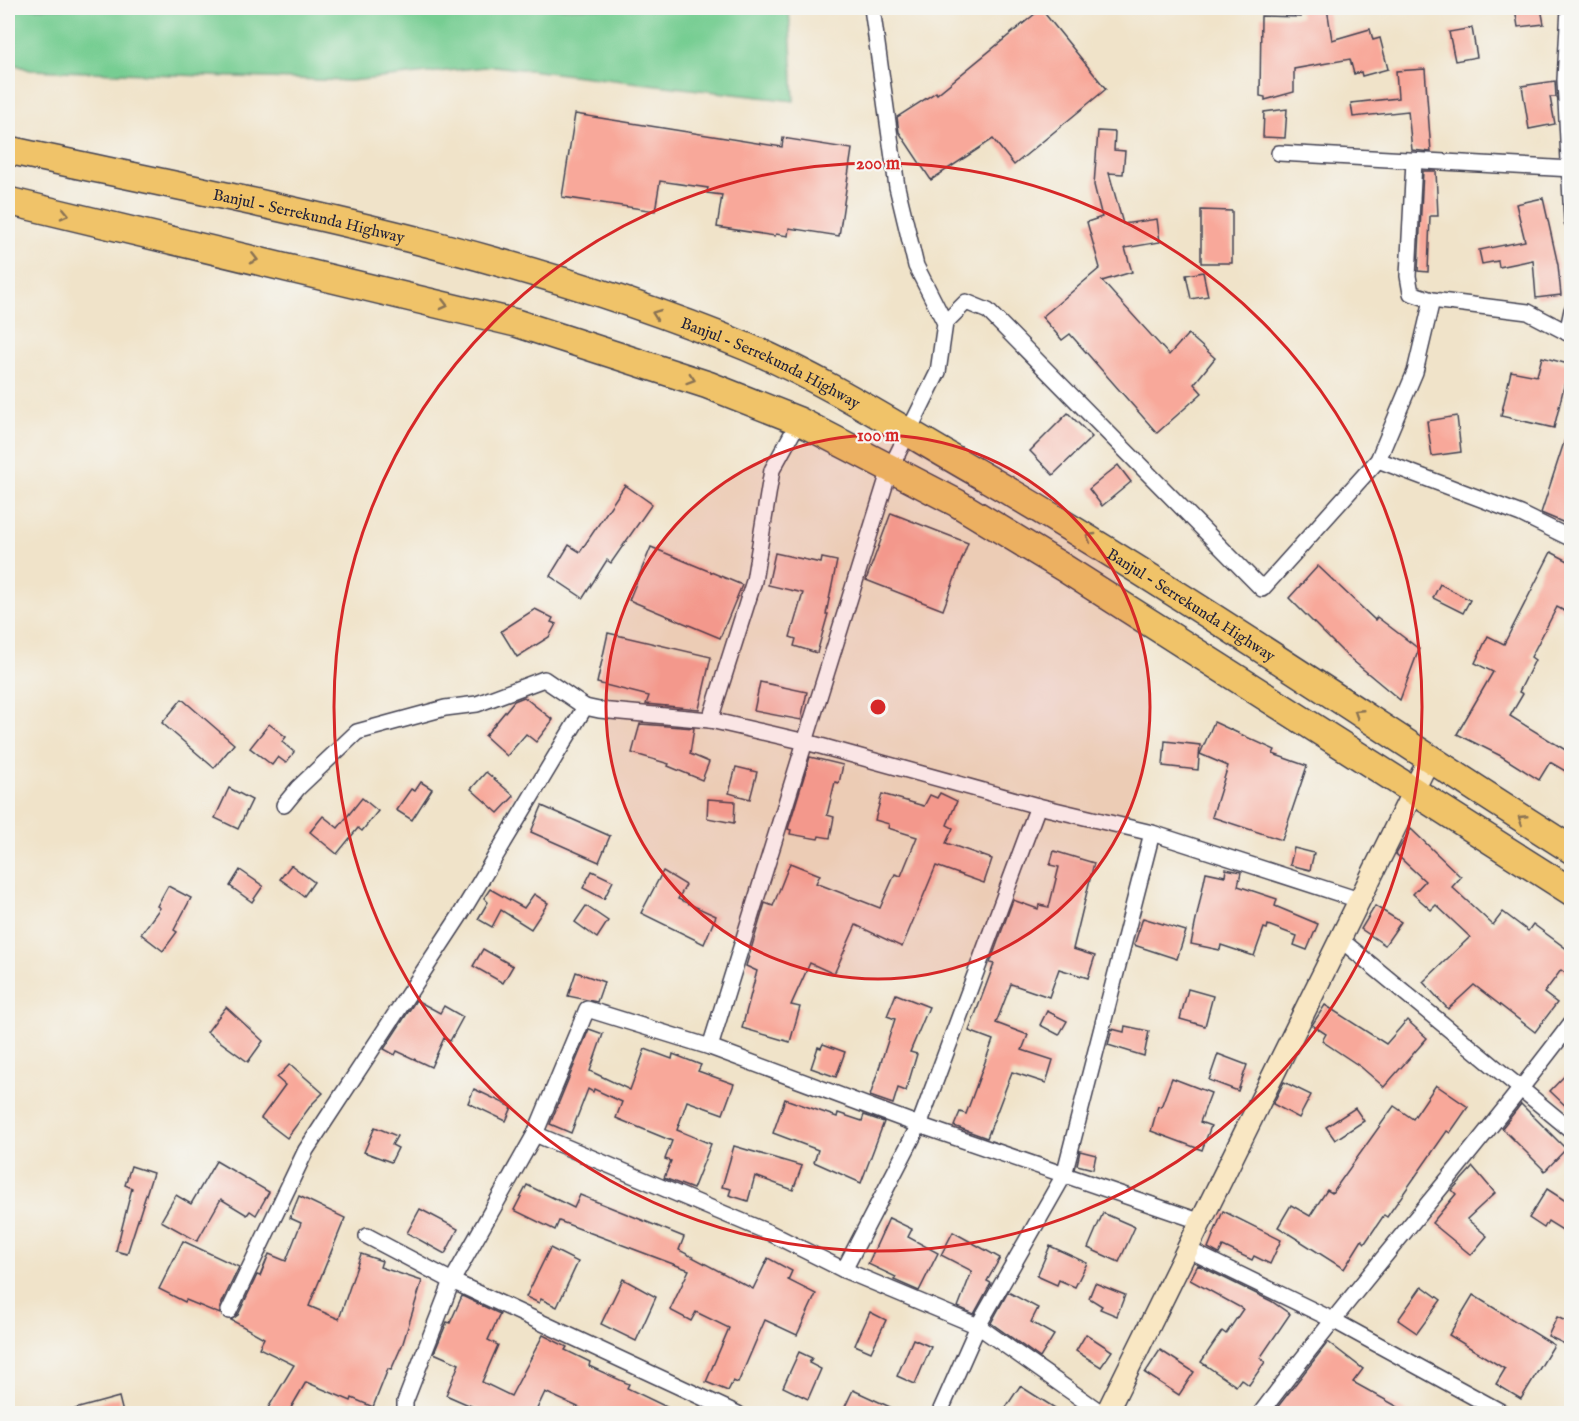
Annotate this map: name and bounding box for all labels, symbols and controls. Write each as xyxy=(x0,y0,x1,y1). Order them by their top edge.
text: 200 m xyxy=(856,153,900,176)
street label: Banjul - Serrekunda Highway xyxy=(211,185,407,249)
one-way arrow xyxy=(59,207,69,220)
one-way arrow xyxy=(249,251,259,264)
one-way arrow xyxy=(438,298,448,311)
one-way arrow xyxy=(651,308,662,321)
street label: Banjul - Serrekunda Highway xyxy=(678,314,863,414)
one-way arrow xyxy=(685,372,696,384)
text: 100 m xyxy=(857,425,899,448)
one-way arrow xyxy=(1085,533,1096,545)
street label: Banjul - Serrekunda Highway xyxy=(1103,545,1279,667)
centre of rings xyxy=(868,697,888,717)
one-way arrow xyxy=(1354,709,1365,720)
one-way arrow xyxy=(1518,814,1528,826)

